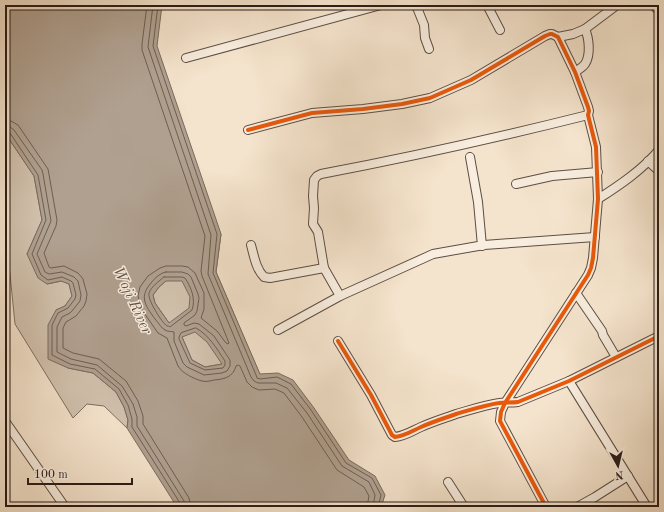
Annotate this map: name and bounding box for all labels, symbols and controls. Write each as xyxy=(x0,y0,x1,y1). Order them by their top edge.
water label: Woji River xyxy=(109,265,154,337)
north arrow xyxy=(598,446,638,486)
scale bar xyxy=(28,460,132,486)
text: N xyxy=(614,468,624,481)
text: 100 m xyxy=(34,469,68,481)

